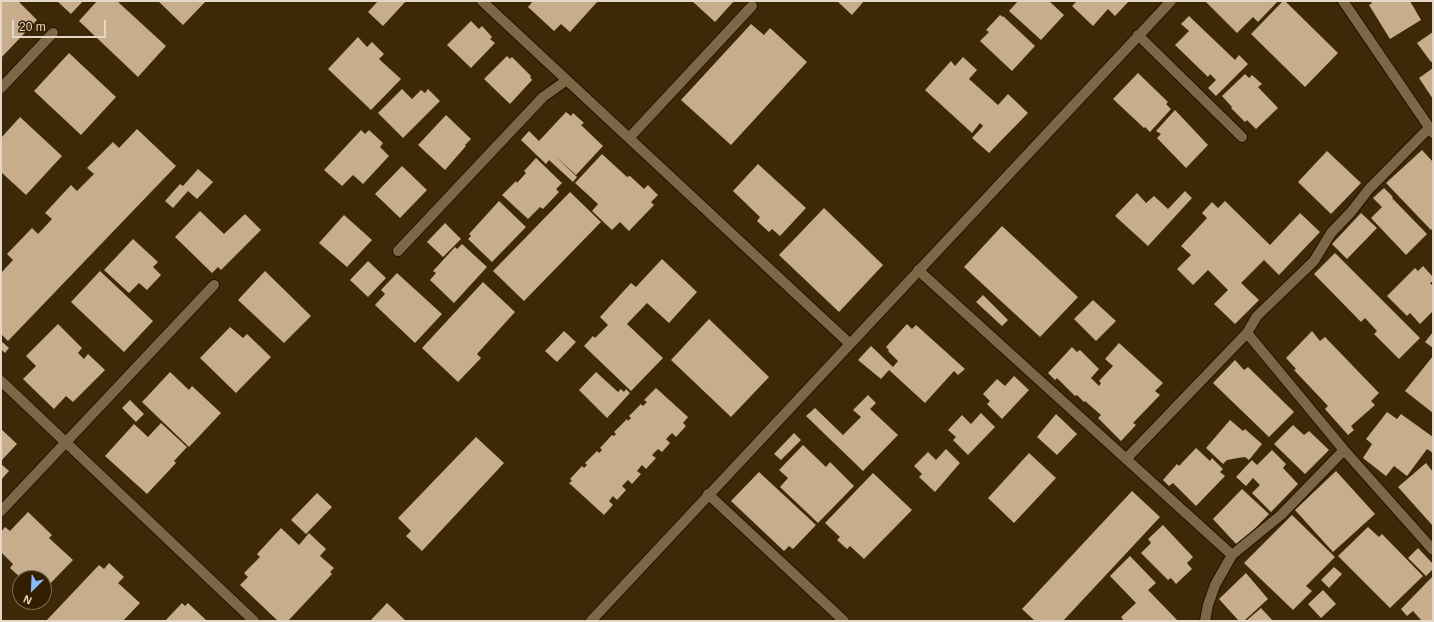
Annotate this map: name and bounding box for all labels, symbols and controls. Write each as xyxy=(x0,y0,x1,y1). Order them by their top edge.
scale bar xyxy=(14,12,108,38)
text: 20 m xyxy=(19,20,46,34)
north arrow xyxy=(12,570,52,610)
text: N xyxy=(21,593,34,607)

